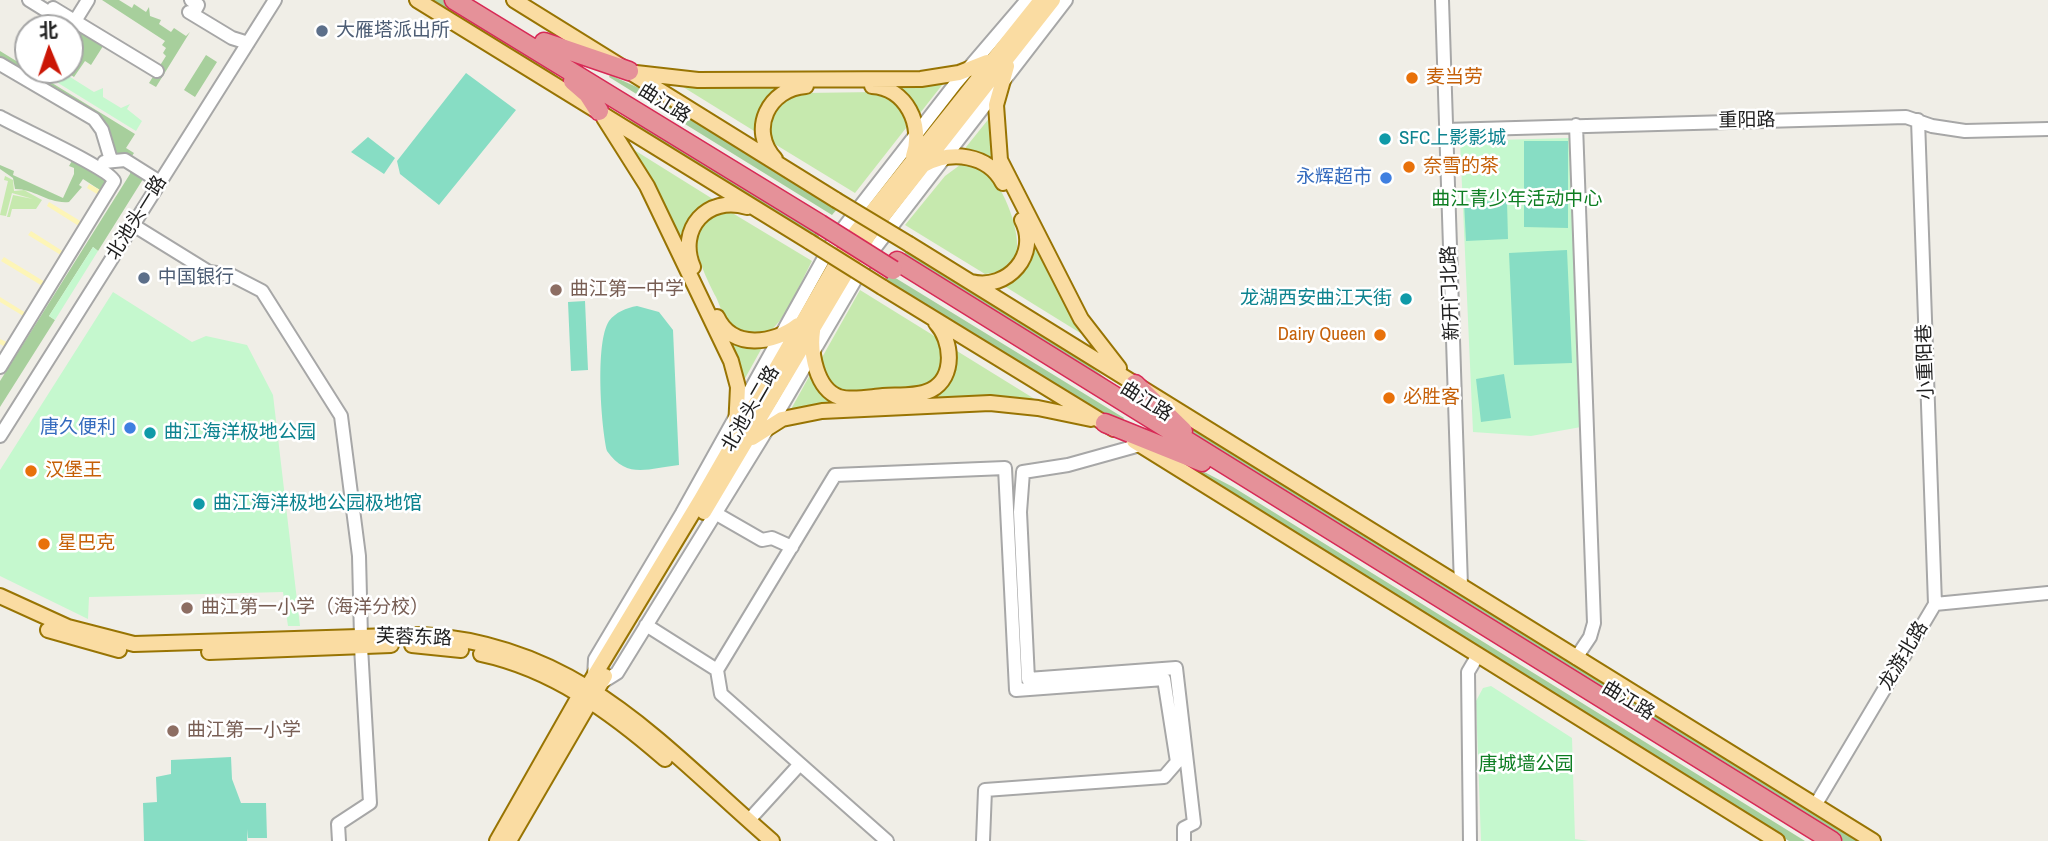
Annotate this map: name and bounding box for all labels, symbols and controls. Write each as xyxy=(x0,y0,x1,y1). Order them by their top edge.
north arrow xyxy=(14,14,84,84)
text: 北 xyxy=(38,17,58,43)
place label: 大雁塔派出所 xyxy=(336,20,450,42)
marker: 大雁塔派出所 xyxy=(314,23,330,39)
place label: 麦当劳 xyxy=(1426,67,1483,89)
marker: 麦当劳 xyxy=(1404,70,1420,86)
street label: 曲江路 xyxy=(634,79,694,129)
street label: 重阳路 xyxy=(1718,109,1776,133)
place label: SFC上影影城 xyxy=(1399,128,1506,150)
marker: SFC上影影城 xyxy=(1377,131,1393,147)
place label: 奈雪的茶 xyxy=(1423,156,1499,178)
marker: 奈雪的茶 xyxy=(1401,159,1417,175)
place label: 永辉超市 xyxy=(1296,167,1372,189)
marker: 永辉超市 xyxy=(1378,170,1394,186)
street label: 北池头一路 xyxy=(102,172,172,264)
park label: 曲江青少年活动中心 xyxy=(1432,189,1602,211)
street label: 新开门北路 xyxy=(1438,245,1464,341)
place label: 中国银行 xyxy=(158,267,234,289)
marker: 中国银行 xyxy=(136,270,152,286)
place label: 曲江第一中学 xyxy=(570,279,684,301)
marker: 曲江第一中学 xyxy=(548,282,564,298)
place label: 龙湖西安曲江天街 xyxy=(1240,288,1392,310)
marker: 龙湖西安曲江天街 xyxy=(1398,291,1414,307)
place label: Dairy Queen xyxy=(1278,324,1366,346)
street label: 小重阳巷 xyxy=(1913,324,1939,400)
marker: Dairy Queen xyxy=(1372,327,1388,343)
street label: 北池头二路 xyxy=(717,362,785,456)
street label: 曲江路 xyxy=(1116,377,1176,427)
place label: 必胜客 xyxy=(1403,387,1460,409)
marker: 必胜客 xyxy=(1381,390,1397,406)
place label: 唐久便利 xyxy=(40,417,116,439)
marker: 唐久便利 xyxy=(122,420,138,436)
place label: 曲江海洋极地公园 xyxy=(164,422,316,444)
marker: 曲江海洋极地公园 xyxy=(142,425,158,441)
place label: 汉堡王 xyxy=(45,460,102,482)
marker: 汉堡王 xyxy=(23,463,39,479)
place label: 曲江海洋极地公园极地馆 xyxy=(213,493,422,515)
marker: 曲江海洋极地公园极地馆 xyxy=(191,496,207,512)
place label: 星巴克 xyxy=(58,533,115,555)
marker: 星巴克 xyxy=(36,536,52,552)
place label: 曲江第一小学（海洋分校） xyxy=(201,597,429,619)
marker: 曲江第一小学（海洋分校） xyxy=(179,600,195,616)
street label: 龙游北路 xyxy=(1875,618,1933,694)
street label: 芙蓉东路 xyxy=(376,625,452,651)
street label: 曲江路 xyxy=(1598,677,1658,725)
place label: 曲江第一小学 xyxy=(187,720,301,742)
marker: 曲江第一小学 xyxy=(165,723,181,739)
park label: 唐城墙公园 xyxy=(1479,754,1573,776)

